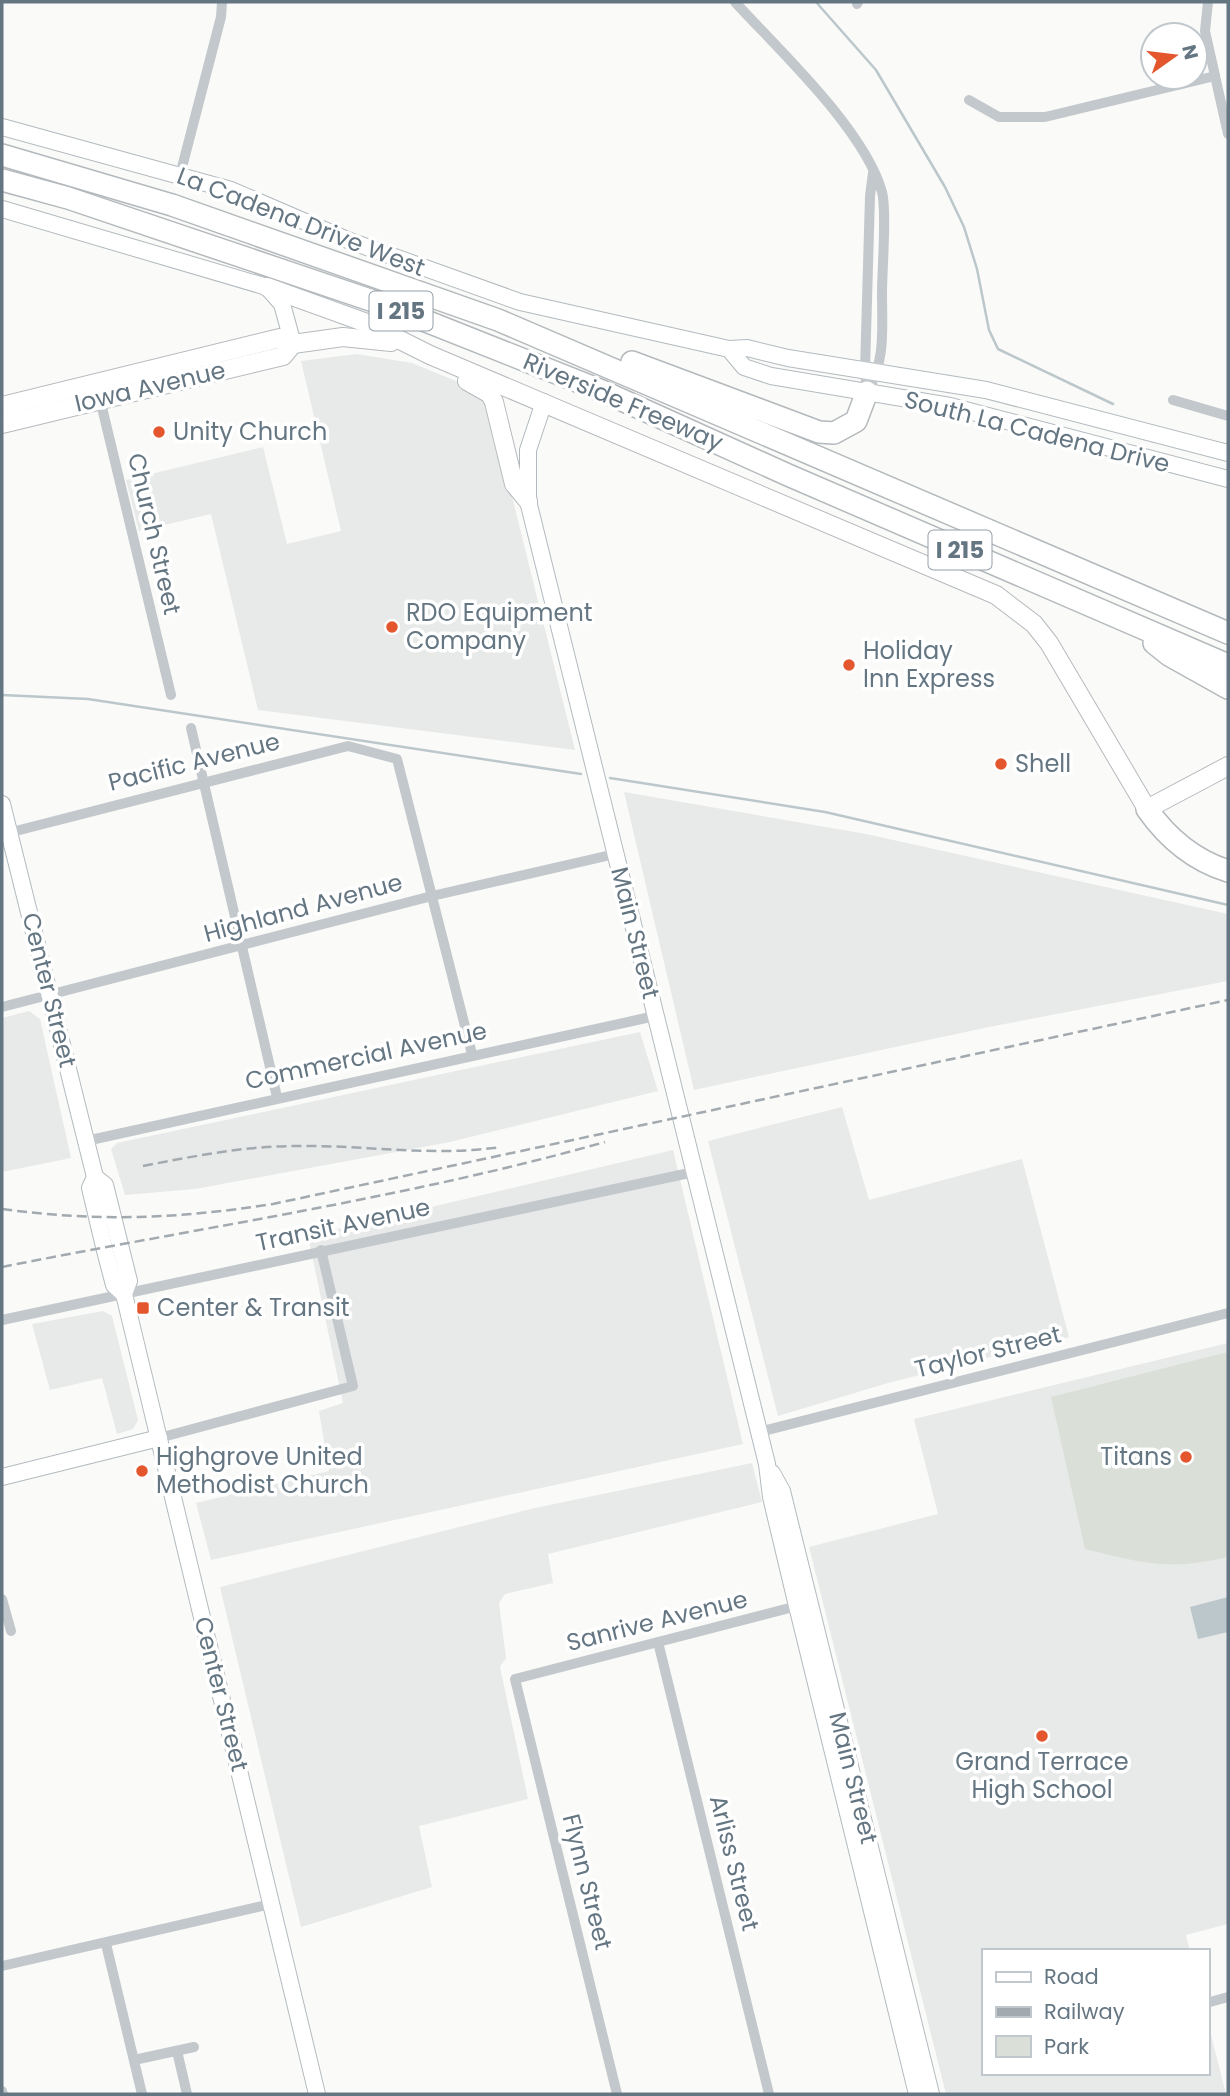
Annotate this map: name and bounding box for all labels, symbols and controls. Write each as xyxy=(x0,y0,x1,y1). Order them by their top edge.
north arrow xyxy=(1139,21,1209,91)
text: N xyxy=(1175,42,1205,62)
street label: La Cadena Drive West xyxy=(173,159,430,284)
road number: I 215 xyxy=(370,292,432,330)
street label: Riverside Freeway xyxy=(518,345,729,459)
street label: Iowa Avenue xyxy=(71,353,228,420)
street label: South La Cadena Drive xyxy=(901,383,1173,480)
place label: Unity Church xyxy=(173,415,327,448)
marker: Unity Church xyxy=(151,424,167,440)
street label: Church Street xyxy=(120,450,189,618)
road number: I 215 xyxy=(928,530,992,570)
place label: RDO Equipment Company xyxy=(406,596,593,657)
marker: RDO Equipment Company xyxy=(384,619,400,635)
place label: Holiday Inn Express xyxy=(863,634,995,695)
marker: Holiday Inn Express xyxy=(841,657,857,673)
street label: Pacific Avenue xyxy=(105,724,283,799)
place label: Shell xyxy=(1015,747,1071,780)
marker: Shell xyxy=(993,756,1009,772)
street label: Main Street xyxy=(603,863,668,1002)
street label: Highland Avenue xyxy=(200,865,406,950)
street label: Center Street xyxy=(14,909,85,1071)
street label: Commercial Avenue xyxy=(242,1014,490,1097)
street label: Transit Avenue xyxy=(253,1190,433,1259)
place label: Center & Transit xyxy=(157,1291,350,1324)
marker: Center & Transit xyxy=(135,1300,151,1316)
street label: Taylor Street xyxy=(911,1317,1064,1386)
place label: Highgrove United Methodist Church xyxy=(156,1440,369,1501)
place label: Titans xyxy=(1100,1440,1172,1473)
marker: Titans xyxy=(1178,1449,1194,1465)
marker: Highgrove United Methodist Church xyxy=(134,1463,150,1479)
street label: Sanrive Avenue xyxy=(563,1582,751,1659)
street label: Center Street xyxy=(186,1613,257,1775)
street label: Main Street xyxy=(821,1708,886,1847)
marker: Grand Terrace High School xyxy=(1034,1728,1050,1744)
place label: Grand Terrace High School xyxy=(955,1745,1129,1806)
street label: Arliss Street xyxy=(702,1792,767,1934)
street label: Flynn Street xyxy=(555,1810,620,1953)
legend xyxy=(982,1949,1209,2075)
text: Road xyxy=(1044,1962,1099,1991)
text: Railway xyxy=(1044,1997,1125,2026)
text: Park xyxy=(1044,2032,1089,2061)

